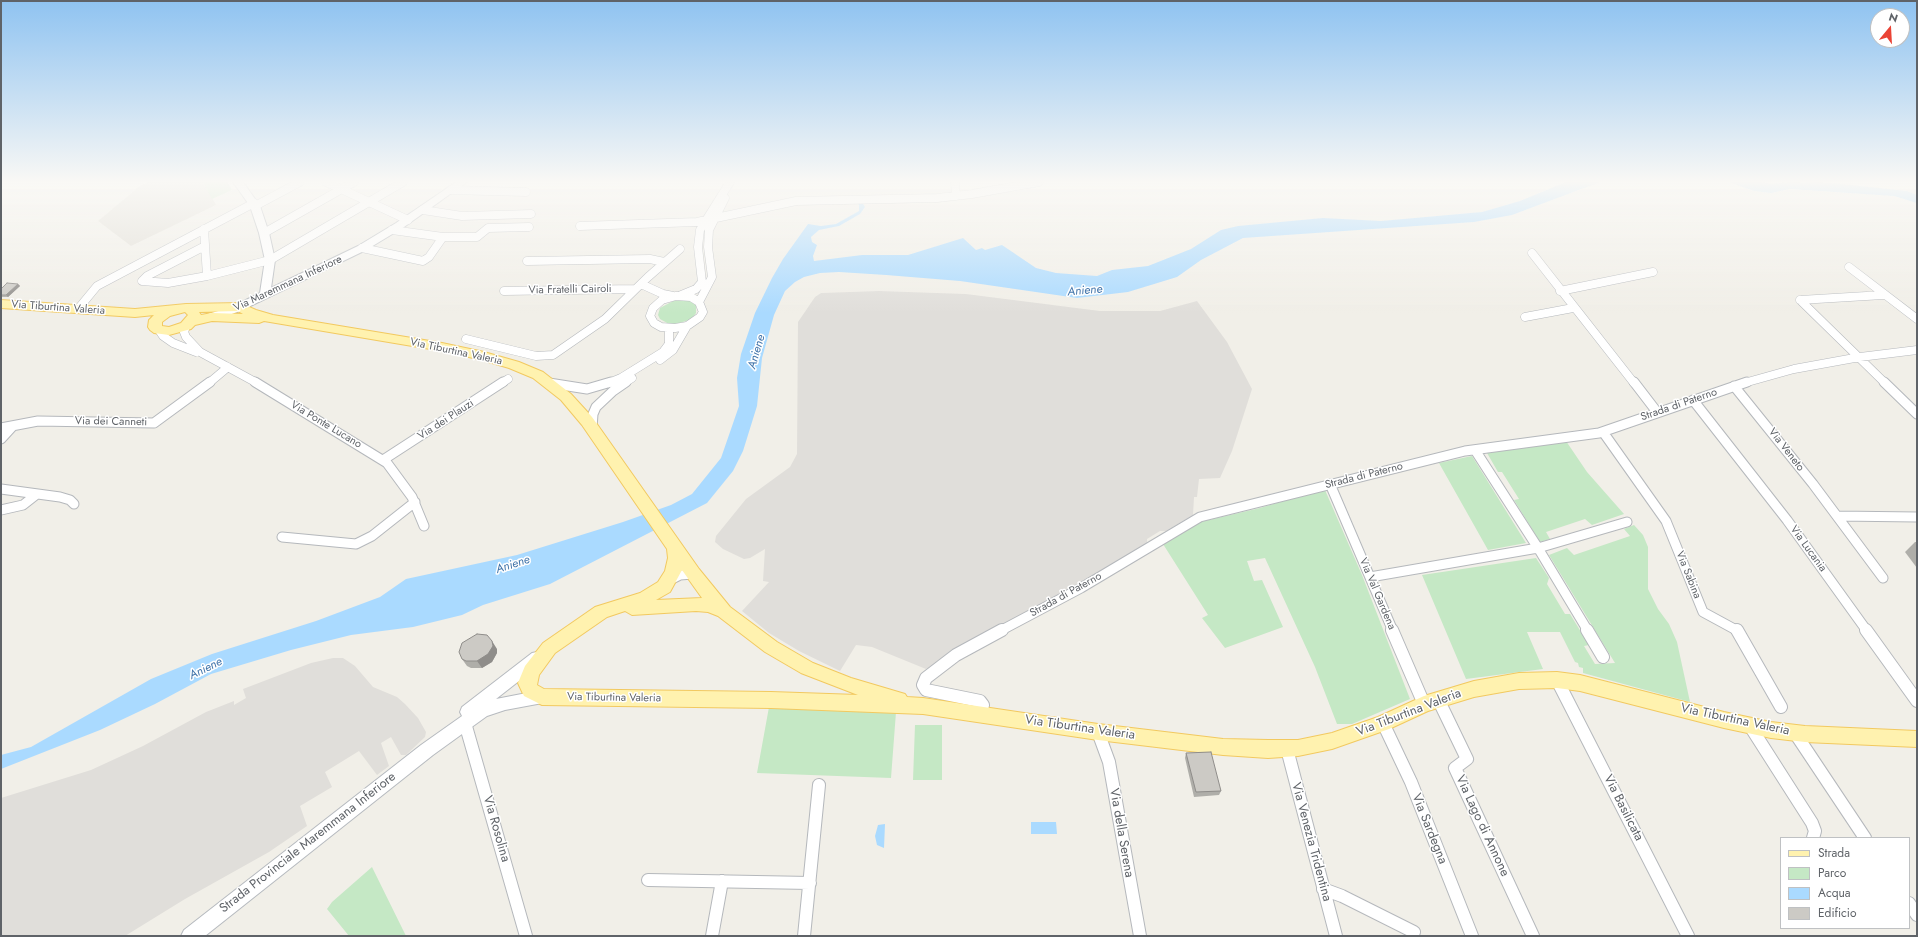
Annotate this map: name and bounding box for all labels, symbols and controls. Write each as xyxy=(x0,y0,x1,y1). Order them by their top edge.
north arrow xyxy=(1870,8,1910,48)
text: N xyxy=(1887,9,1900,26)
street label: Via Maremmana Inferiore xyxy=(232,253,344,315)
water label: Aniene xyxy=(1067,282,1103,300)
street label: Via Fratelli Cairoli xyxy=(528,283,612,297)
street label: Via Tiburtina Valeria xyxy=(11,298,105,318)
water label: Aniene xyxy=(745,333,769,371)
street label: Via Tiburtina Valeria xyxy=(409,336,503,368)
street label: Strada di Paterno xyxy=(1639,386,1719,424)
street label: Via dei Plauzi xyxy=(415,397,477,443)
street label: Via Ponte Lucano xyxy=(288,399,364,451)
street label: Via dei Canneti xyxy=(75,415,147,429)
street label: Via Veneto xyxy=(1765,426,1807,474)
street label: Strada di Paterno xyxy=(1324,460,1404,492)
street label: Via Lucania xyxy=(1787,523,1829,575)
street label: Via Sabina xyxy=(1672,549,1704,601)
water label: Aniene xyxy=(494,553,532,577)
street label: Via Val Gardena xyxy=(1356,556,1398,632)
street label: Strada di Paterno xyxy=(1028,570,1104,620)
water label: Aniene xyxy=(187,655,225,683)
street label: Via Tiburtina Valeria xyxy=(1354,686,1464,740)
street label: Via Tiburtina Valeria xyxy=(567,691,661,705)
street label: Via Tiburtina Valeria xyxy=(1679,701,1791,739)
street label: Via Tiburtina Valeria xyxy=(1024,713,1136,743)
street label: Strada Provinciale Maremmana Inferiore xyxy=(217,769,399,917)
street label: Via Basilicata xyxy=(1600,772,1646,844)
street label: Via Lago di Annone xyxy=(1452,773,1512,879)
street label: Via Venezia Tridentina xyxy=(1288,781,1334,903)
street label: Via della Serena xyxy=(1105,787,1137,879)
street label: Via Sardegna xyxy=(1408,792,1450,866)
street label: Via Rosolina xyxy=(479,794,513,864)
legend xyxy=(1780,837,1910,929)
text: Strada xyxy=(1818,844,1850,862)
text: Parco xyxy=(1818,864,1846,882)
text: Acqua xyxy=(1818,884,1851,902)
text: Edificio xyxy=(1818,904,1857,922)

